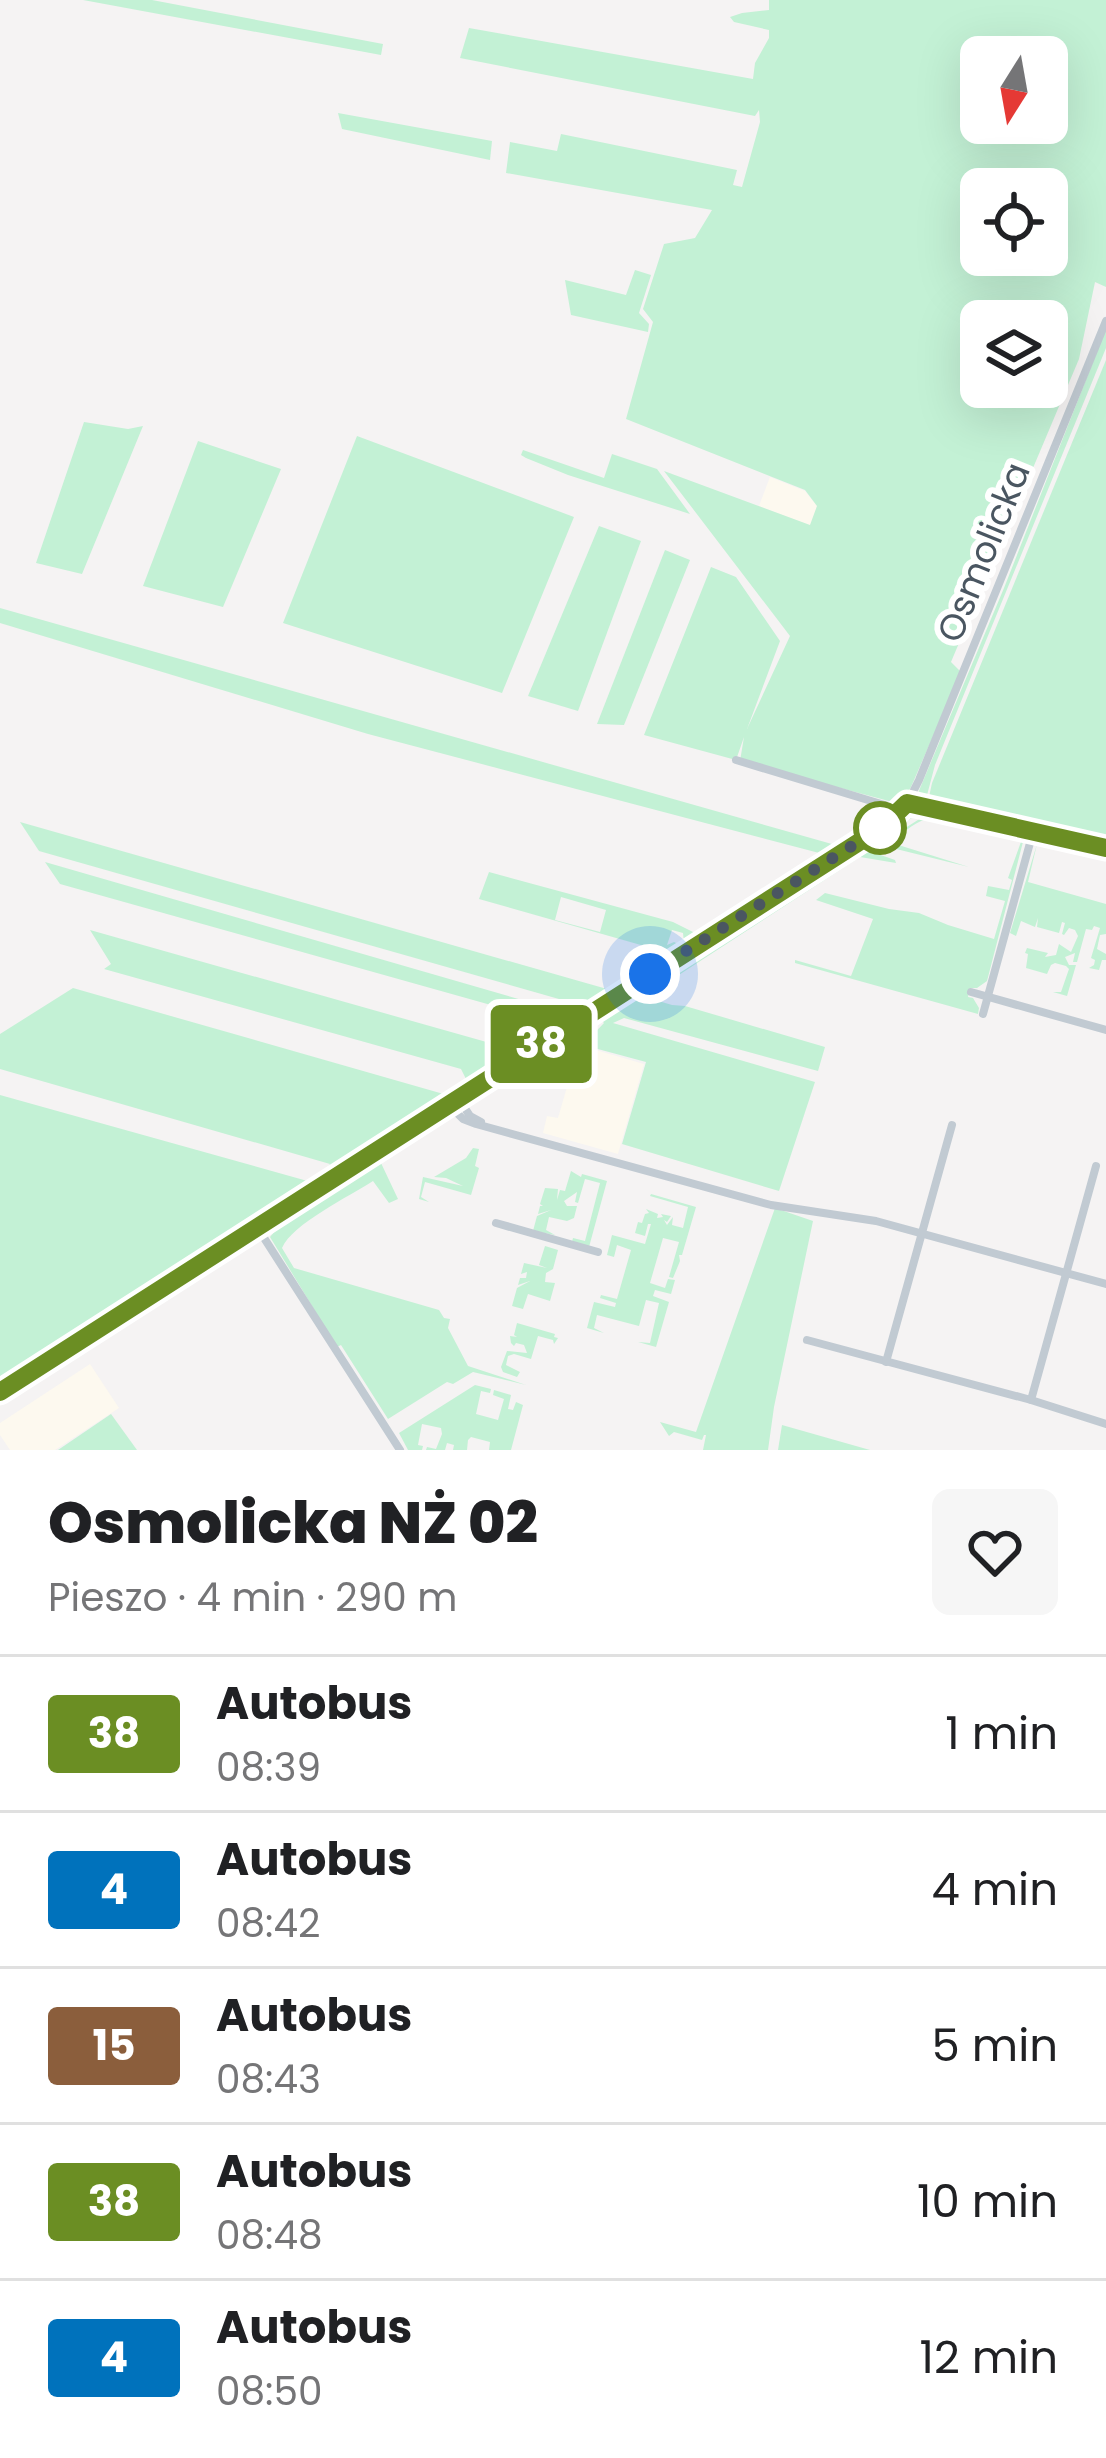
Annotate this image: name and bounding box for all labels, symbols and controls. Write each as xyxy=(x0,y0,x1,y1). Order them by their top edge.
north arrow xyxy=(960,36,1068,144)
map controls xyxy=(960,36,1068,408)
button: locate xyxy=(960,168,1068,276)
button: layers xyxy=(960,300,1068,408)
street label: Osmolicka xyxy=(924,455,1043,650)
unlabelled marker xyxy=(855,803,905,853)
your location xyxy=(620,944,680,1004)
line badge: 38 xyxy=(487,1005,595,1083)
text: 38 xyxy=(515,1014,567,1073)
text: Osmolicka NŻ 02 xyxy=(48,1483,538,1563)
button: heart xyxy=(932,1489,1058,1615)
text: Pieszo · 4 min · 290 m xyxy=(48,1570,457,1625)
text: Autobus xyxy=(216,1672,412,1735)
text: 1 min xyxy=(945,1702,1058,1765)
text: 38 xyxy=(88,1704,140,1763)
text: 08:39 xyxy=(216,1740,321,1795)
text: Autobus xyxy=(216,1828,412,1891)
text: 4 min xyxy=(931,1858,1058,1921)
text: 4 xyxy=(100,1860,128,1919)
text: 08:42 xyxy=(216,1896,320,1951)
text: Autobus xyxy=(216,1984,412,2047)
text: 5 min xyxy=(932,2014,1058,2077)
text: 15 xyxy=(92,2016,136,2075)
text: 08:43 xyxy=(216,2052,321,2107)
text: Autobus xyxy=(216,2140,412,2203)
text: 10 min xyxy=(917,2170,1058,2233)
text: 38 xyxy=(88,2172,140,2231)
text: 08:48 xyxy=(216,2208,323,2263)
text: Autobus xyxy=(216,2296,412,2359)
text: 12 min xyxy=(919,2326,1058,2389)
text: 4 xyxy=(100,2328,128,2387)
text: 08:50 xyxy=(216,2364,322,2419)

